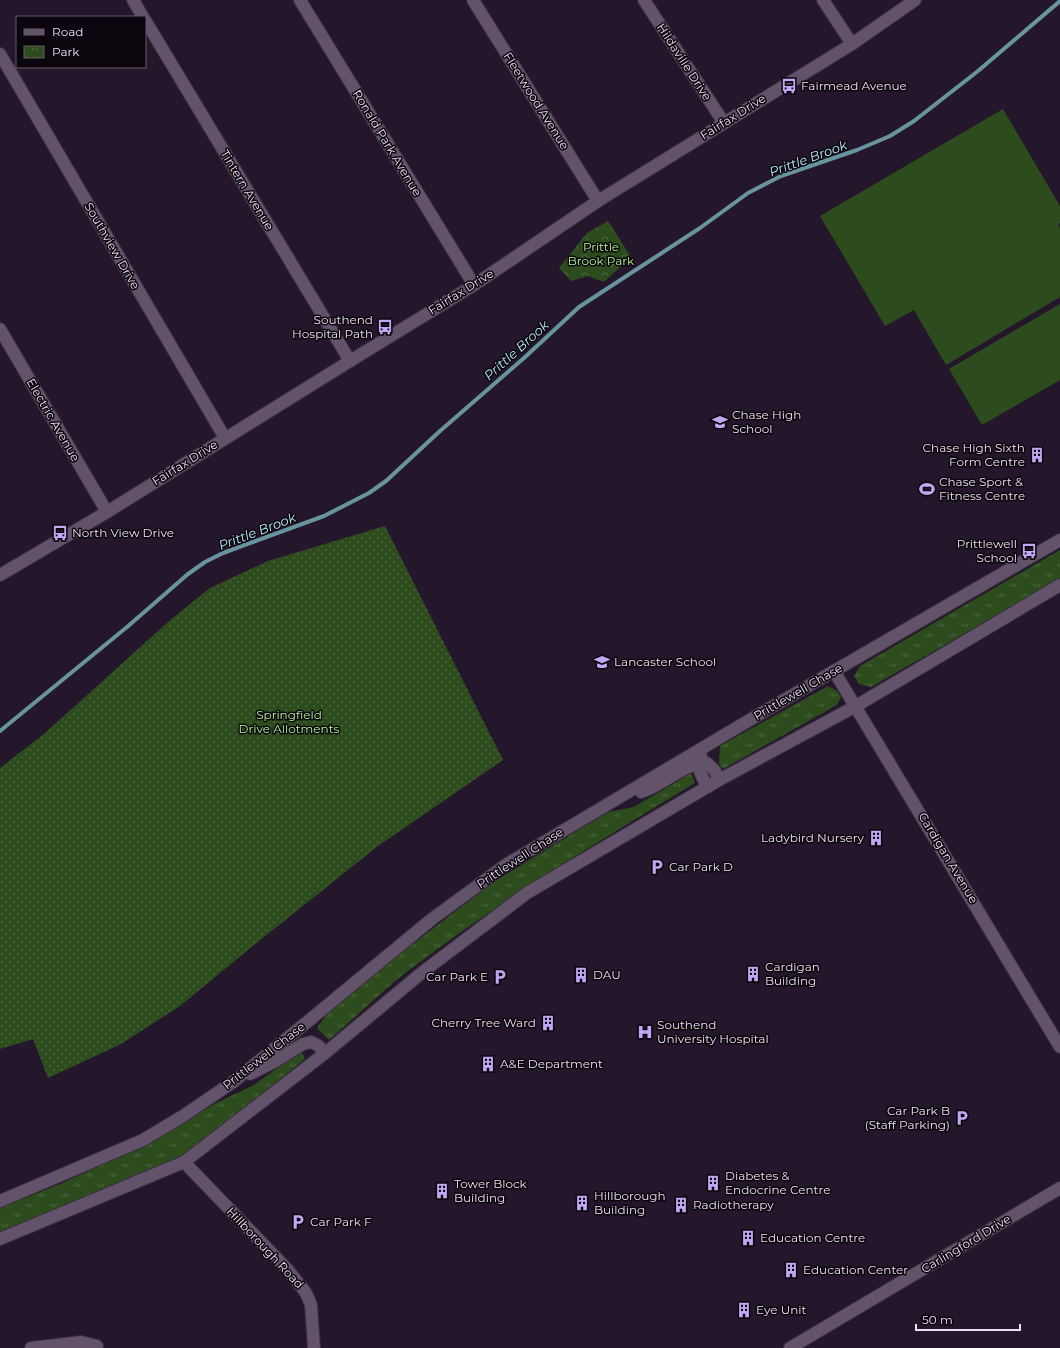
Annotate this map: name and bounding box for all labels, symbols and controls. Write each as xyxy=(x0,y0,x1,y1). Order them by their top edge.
legend xyxy=(16,16,146,68)
street label: Hildaville Drive xyxy=(654,20,715,103)
text: Road xyxy=(52,24,83,39)
text: Park xyxy=(52,44,80,59)
street label: Fleetwood Avenue xyxy=(500,49,572,152)
bus stop icon: Fairmead Avenue xyxy=(780,77,798,95)
place label: Fairmead Avenue xyxy=(801,78,907,93)
street label: Ronald Park Avenue xyxy=(350,87,425,199)
street label: Fairfax Drive xyxy=(697,90,768,143)
water label: Prittle Brook xyxy=(767,136,850,179)
street label: Tintern Avenue xyxy=(217,147,277,233)
street label: Southview Drive xyxy=(81,200,143,292)
park label: Prittle Brook Park xyxy=(568,239,635,268)
street label: Fairfax Drive xyxy=(425,265,496,318)
place label: Southend Hospital Path xyxy=(292,312,373,341)
water label: Prittle Brook xyxy=(480,316,553,383)
bus stop icon: Southend Hospital Path xyxy=(376,318,394,336)
street label: Electric Avenue xyxy=(24,376,83,464)
place label: Chase High School xyxy=(732,407,801,436)
school or university icon: Chase High School xyxy=(711,413,729,431)
street label: Fairfax Drive xyxy=(149,436,220,489)
place label: Chase High Sixth Form Centre xyxy=(923,440,1025,469)
building icon: Chase High Sixth Form Centre xyxy=(1028,446,1046,464)
place label: Chase Sport & Fitness Centre xyxy=(939,474,1025,503)
sports icon: Chase Sport & Fitness Centre xyxy=(918,480,936,498)
water label: Prittle Brook xyxy=(216,508,299,553)
bus stop icon: North View Drive xyxy=(51,524,69,542)
place label: North View Drive xyxy=(72,525,174,540)
place label: Prittlewell School xyxy=(957,536,1017,565)
bus stop icon: Prittlewell School xyxy=(1020,542,1038,560)
school or university icon: Lancaster School xyxy=(593,653,611,671)
place label: Lancaster School xyxy=(614,654,716,669)
street label: Prittlewell Chase xyxy=(751,660,845,723)
park label: Springfield Drive Allotments xyxy=(239,707,340,736)
street label: Cardigan Avenue xyxy=(915,810,981,906)
street label: Prittlewell Chase xyxy=(474,824,566,891)
building icon: Ladybird Nursery xyxy=(867,829,885,847)
place label: Ladybird Nursery xyxy=(761,830,864,845)
parking icon: Car Park D xyxy=(648,858,666,876)
place label: Car Park D xyxy=(669,859,733,874)
place label: Cardigan Building xyxy=(765,959,820,988)
building icon: Cardigan Building xyxy=(744,965,762,983)
building icon: DAU xyxy=(572,966,590,984)
place label: DAU xyxy=(593,967,621,982)
parking icon: Car Park E xyxy=(491,968,509,986)
place label: Car Park E xyxy=(426,969,488,984)
building icon: Cherry Tree Ward xyxy=(539,1014,557,1032)
place label: Cherry Tree Ward xyxy=(431,1015,536,1030)
place label: Southend University Hospital xyxy=(657,1017,769,1046)
street label: Prittlewell Chase xyxy=(220,1019,308,1092)
hospital icon: Southend University Hospital xyxy=(636,1023,654,1041)
building icon: A&E Department xyxy=(479,1055,497,1073)
place label: A&E Department xyxy=(500,1056,603,1071)
place label: Car Park B (Staff Parking) xyxy=(865,1103,950,1132)
parking icon: Car Park B (Staff Parking) xyxy=(953,1109,971,1127)
place label: Diabetes & Endocrine Centre xyxy=(725,1168,830,1197)
building icon: Diabetes & Endocrine Centre xyxy=(704,1174,722,1192)
place label: Tower Block Building xyxy=(454,1176,528,1205)
building icon: Tower Block Building xyxy=(433,1182,451,1200)
place label: Hillborough Building xyxy=(594,1188,666,1217)
building icon: Hillborough Building xyxy=(573,1194,591,1212)
building icon: Radiotherapy xyxy=(672,1196,690,1214)
place label: Radiotherapy xyxy=(693,1197,774,1212)
street label: Hillborough Road xyxy=(224,1204,307,1292)
street label: Carlingford Drive xyxy=(918,1211,1013,1276)
parking icon: Car Park F xyxy=(289,1213,307,1231)
place label: Car Park F xyxy=(310,1214,372,1229)
building icon: Education Centre xyxy=(739,1229,757,1247)
place label: Education Centre xyxy=(760,1230,865,1245)
building icon: Education Center xyxy=(782,1261,800,1279)
place label: Education Center xyxy=(803,1262,908,1277)
building icon: Eye Unit xyxy=(735,1301,753,1319)
place label: Eye Unit xyxy=(756,1302,806,1317)
scale bar xyxy=(916,1306,1020,1332)
text: 50 m xyxy=(922,1312,953,1327)

